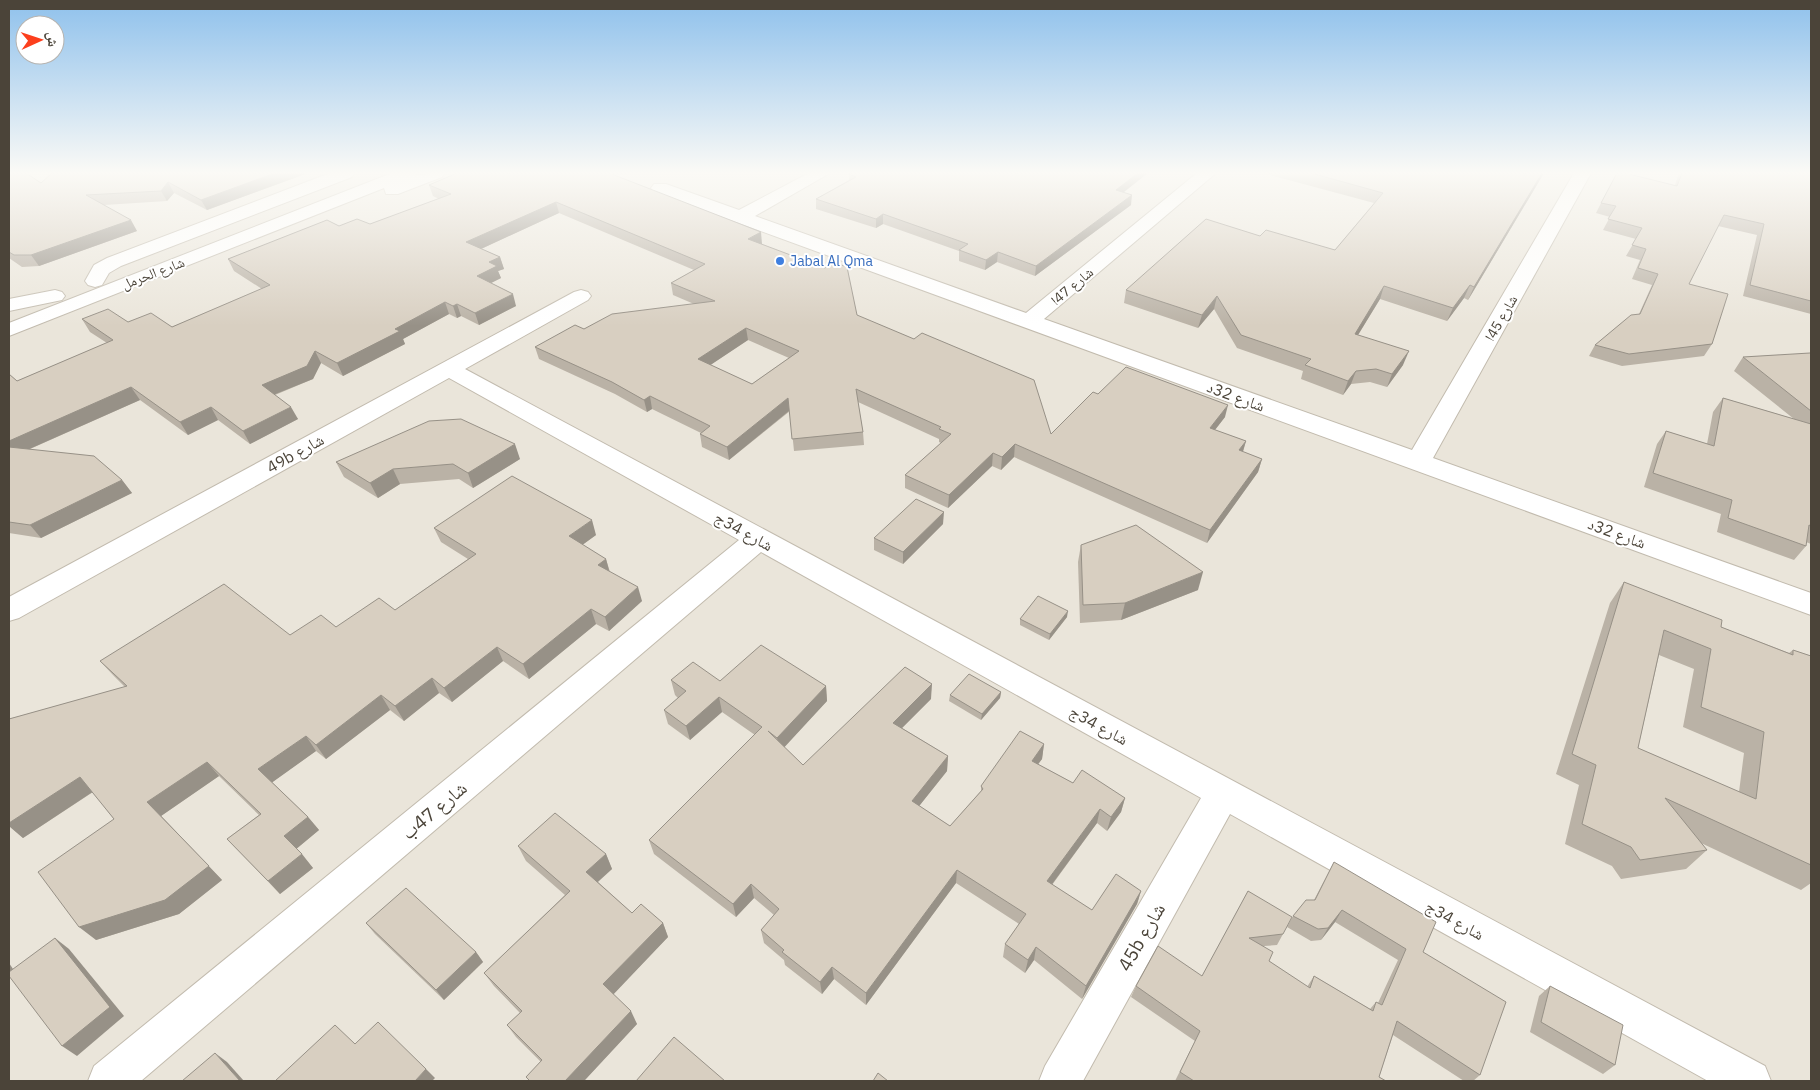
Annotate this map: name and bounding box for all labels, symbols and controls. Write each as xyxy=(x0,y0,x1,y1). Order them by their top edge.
north arrow xyxy=(15,15,65,65)
text: ش xyxy=(44,31,62,47)
place label: Jabal Al Qma xyxy=(790,252,874,270)
street label: شارع الحرمل xyxy=(119,253,187,294)
marker: Jabal Al Qma xyxy=(774,255,786,267)
street label: شارع 47ا xyxy=(1047,263,1098,310)
street label: شارع 45ا xyxy=(1481,292,1522,345)
street label: شارع 32د xyxy=(1204,376,1268,417)
street label: 49b شارع xyxy=(263,429,328,478)
street label: شارع 34ج xyxy=(711,507,777,556)
street label: شارع 32د xyxy=(1585,513,1649,554)
street label: شارع 34ج xyxy=(1066,701,1132,750)
street label: شارع 47ب xyxy=(396,776,472,844)
street label: شارع 34ج xyxy=(1422,896,1488,945)
street label: 45b شارع xyxy=(1112,899,1170,975)

